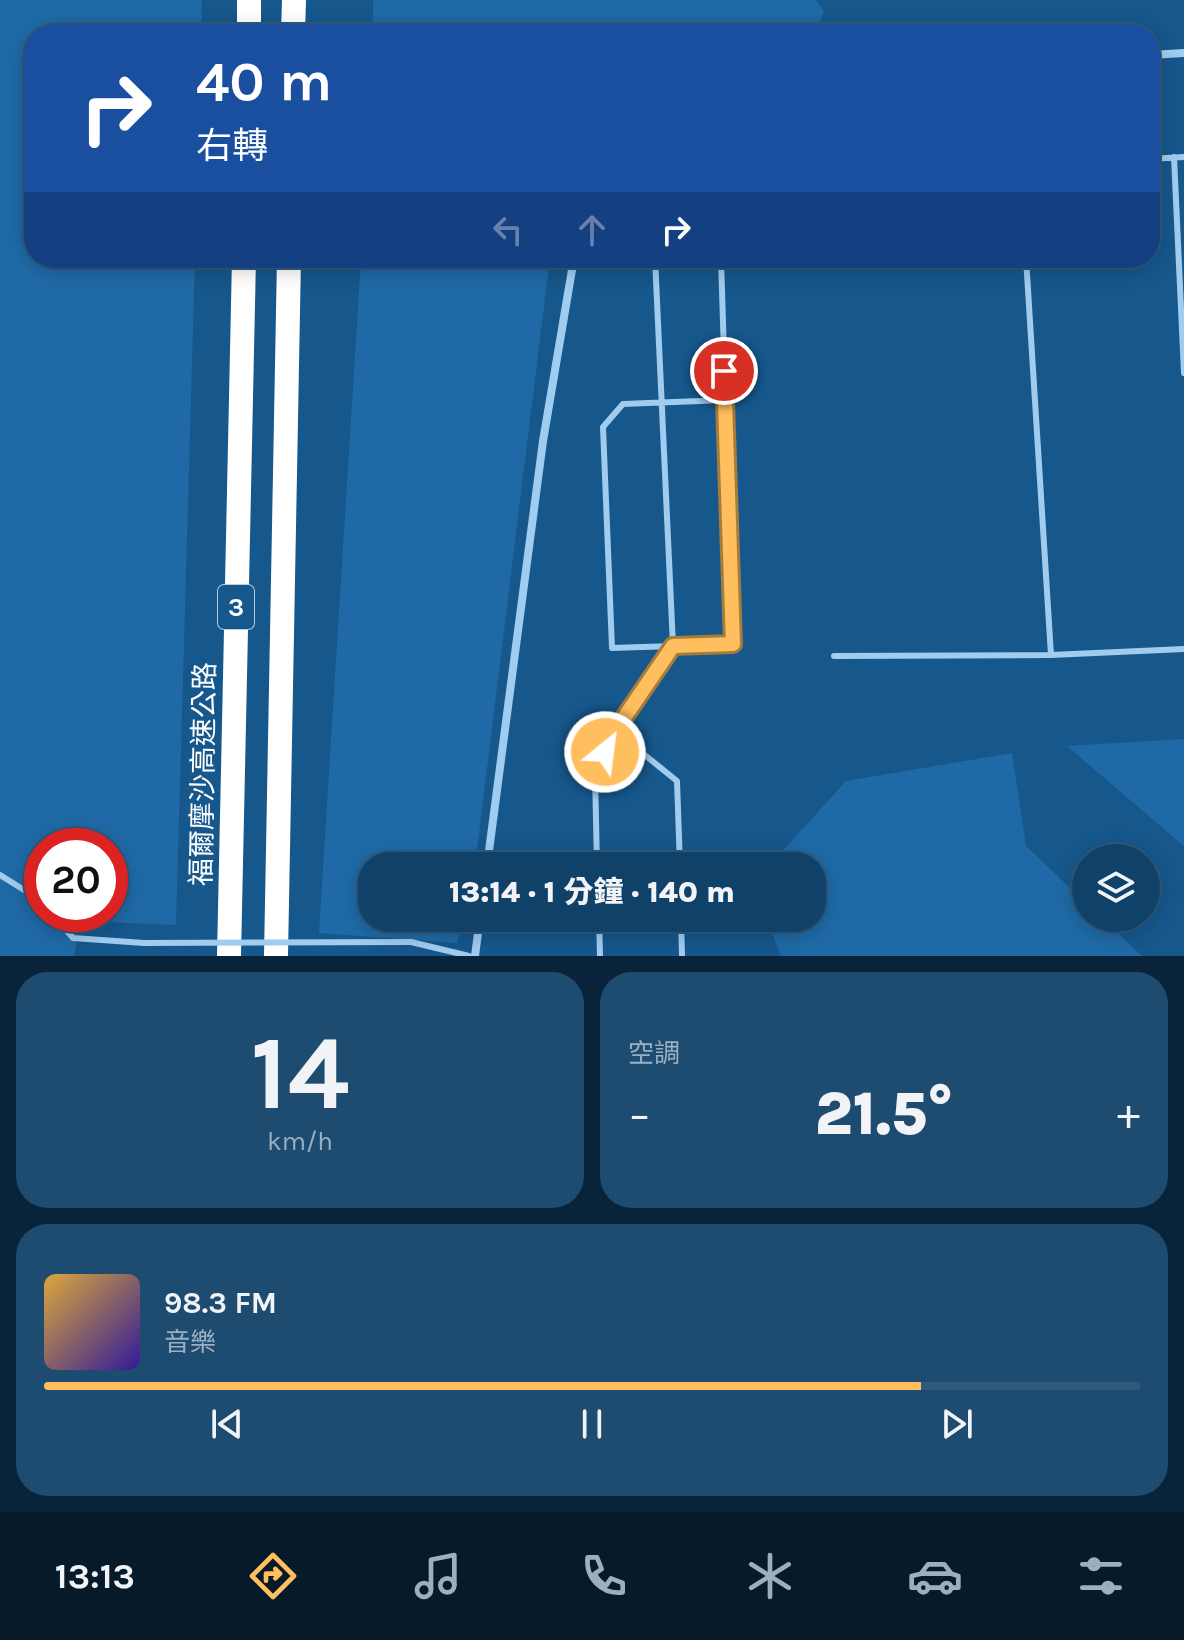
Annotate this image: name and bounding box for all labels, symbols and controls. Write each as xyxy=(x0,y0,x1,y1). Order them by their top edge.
text: 40 m xyxy=(196,49,332,114)
icon: right xyxy=(64,56,168,160)
text: 右轉 xyxy=(196,125,268,167)
icon: left xyxy=(486,208,530,252)
icon: ahead xyxy=(570,208,614,252)
icon: right xyxy=(654,208,698,252)
pin xyxy=(690,337,758,405)
icon: arrive xyxy=(702,349,746,393)
road number: 3 xyxy=(218,585,254,629)
street label: 福爾摩沙高速公路 xyxy=(185,662,221,886)
position arrow xyxy=(563,710,647,794)
speed limit sign: 20 xyxy=(24,828,128,932)
map controls xyxy=(1072,844,1160,932)
button: layers xyxy=(1072,844,1160,932)
text: 13:14 · 1 分鐘 · 140 m xyxy=(449,874,735,910)
text: 14 xyxy=(251,1013,349,1134)
text: 空調 xyxy=(628,1038,680,1069)
text: 21.5° xyxy=(815,1079,953,1149)
text: − xyxy=(628,1089,651,1140)
text: + xyxy=(1117,1089,1140,1140)
text: km/h xyxy=(267,1126,333,1157)
text: 98.3 FM xyxy=(164,1285,277,1321)
text: 音樂 xyxy=(164,1327,216,1358)
icon: previous xyxy=(205,1402,249,1446)
icon: pause xyxy=(570,1402,614,1446)
icon: next xyxy=(935,1402,979,1446)
icon: directions xyxy=(245,1548,301,1604)
icon: music xyxy=(410,1548,466,1604)
icon: phone xyxy=(576,1548,632,1604)
icon: climate xyxy=(742,1548,798,1604)
icon: car xyxy=(907,1548,963,1604)
icon: filters xyxy=(1073,1548,1129,1604)
text: 13:13 xyxy=(55,1555,135,1597)

